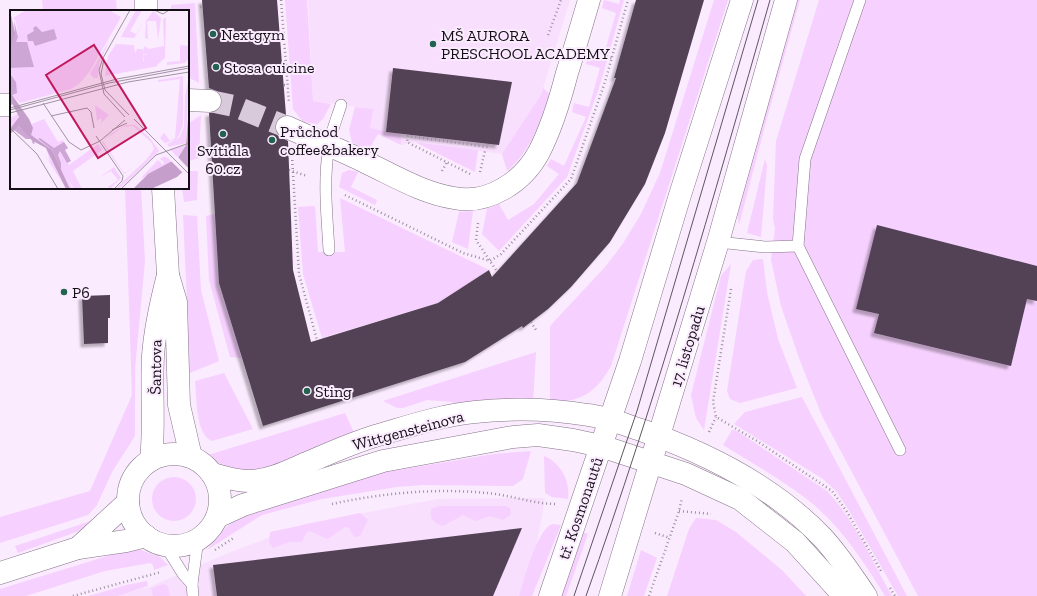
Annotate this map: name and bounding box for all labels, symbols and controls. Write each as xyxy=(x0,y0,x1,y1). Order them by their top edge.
inset map xyxy=(10,10,189,189)
place label: Nextgym xyxy=(221,25,285,44)
place label: MŠ AURORA PRESCHOOL ACADEMY xyxy=(441,26,610,63)
marker: Nextgym xyxy=(208,29,218,39)
marker: MŠ AURORA PRESCHOOL ACADEMY xyxy=(428,39,438,49)
place label: Stosa cuicine xyxy=(224,58,314,77)
marker: Stosa cuicine xyxy=(211,62,221,72)
place label: Průchod coffee&bakery xyxy=(280,122,380,159)
marker: Svítidla 60.cz xyxy=(218,129,228,139)
marker: Průchod coffee&bakery xyxy=(267,135,277,145)
place label: Svítidla 60.cz xyxy=(197,141,249,178)
place label: P6 xyxy=(72,283,90,302)
marker: P6 xyxy=(59,287,69,297)
street label: 17. listopadu xyxy=(666,303,709,389)
street label: Šantova xyxy=(146,339,165,395)
place label: Sting xyxy=(315,382,352,401)
marker: Sting xyxy=(302,386,312,396)
street label: Wittgensteinova xyxy=(350,406,466,454)
street label: tř. Kosmonautů xyxy=(554,454,607,562)

